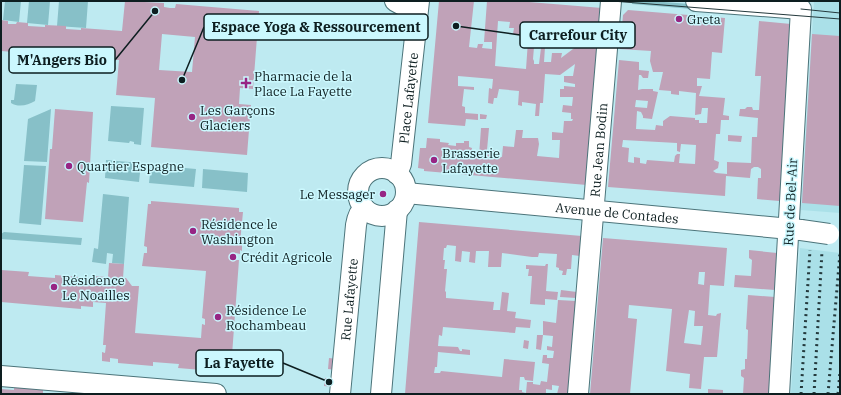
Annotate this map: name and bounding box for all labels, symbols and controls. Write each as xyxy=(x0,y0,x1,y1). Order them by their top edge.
place label: Greta xyxy=(687,11,721,28)
callout: Espace Yoga & Ressourcement xyxy=(204,14,428,40)
marker: Greta xyxy=(674,14,684,24)
text: Espace Yoga & Ressourcement xyxy=(212,18,420,36)
callout: Carrefour City xyxy=(520,22,635,48)
text: Carrefour City xyxy=(529,26,627,44)
callout: M'Angers Bio xyxy=(9,47,115,73)
text: M'Angers Bio xyxy=(17,51,107,69)
street label: Place Lafayette xyxy=(395,52,422,145)
place label: Pharmacie de la Place La Fayette xyxy=(254,68,352,100)
marker: Pharmacie de la Place La Fayette xyxy=(241,78,251,88)
place label: Les Garçons Glaciers xyxy=(200,102,275,134)
street label: Rue Jean Bodin xyxy=(587,102,611,198)
marker: Les Garçons Glaciers xyxy=(187,112,197,122)
place label: Brasserie Lafayette xyxy=(442,145,500,177)
marker: Brasserie Lafayette xyxy=(429,155,439,165)
place label: Quartier Espagne xyxy=(77,158,184,175)
street label: Rue de Bel-Air xyxy=(780,158,801,246)
marker: Quartier Espagne xyxy=(64,161,74,171)
place label: Le Messager xyxy=(300,186,375,203)
marker: Le Messager xyxy=(378,189,388,199)
street label: Avenue de Contades xyxy=(555,199,679,227)
place label: Résidence le Washington xyxy=(201,216,278,248)
marker: Résidence le Washington xyxy=(188,226,198,236)
place label: Crédit Agricole xyxy=(241,249,332,266)
marker: Crédit Agricole xyxy=(228,252,238,262)
street label: Rue Lafayette xyxy=(337,257,362,341)
place label: Résidence Le Noailles xyxy=(62,272,130,304)
marker: Résidence Le Noailles xyxy=(49,282,59,292)
place label: Résidence Le Rochambeau xyxy=(226,302,306,334)
marker: Résidence Le Rochambeau xyxy=(213,312,223,322)
callout: La Fayette xyxy=(196,350,283,376)
text: La Fayette xyxy=(204,354,274,372)

